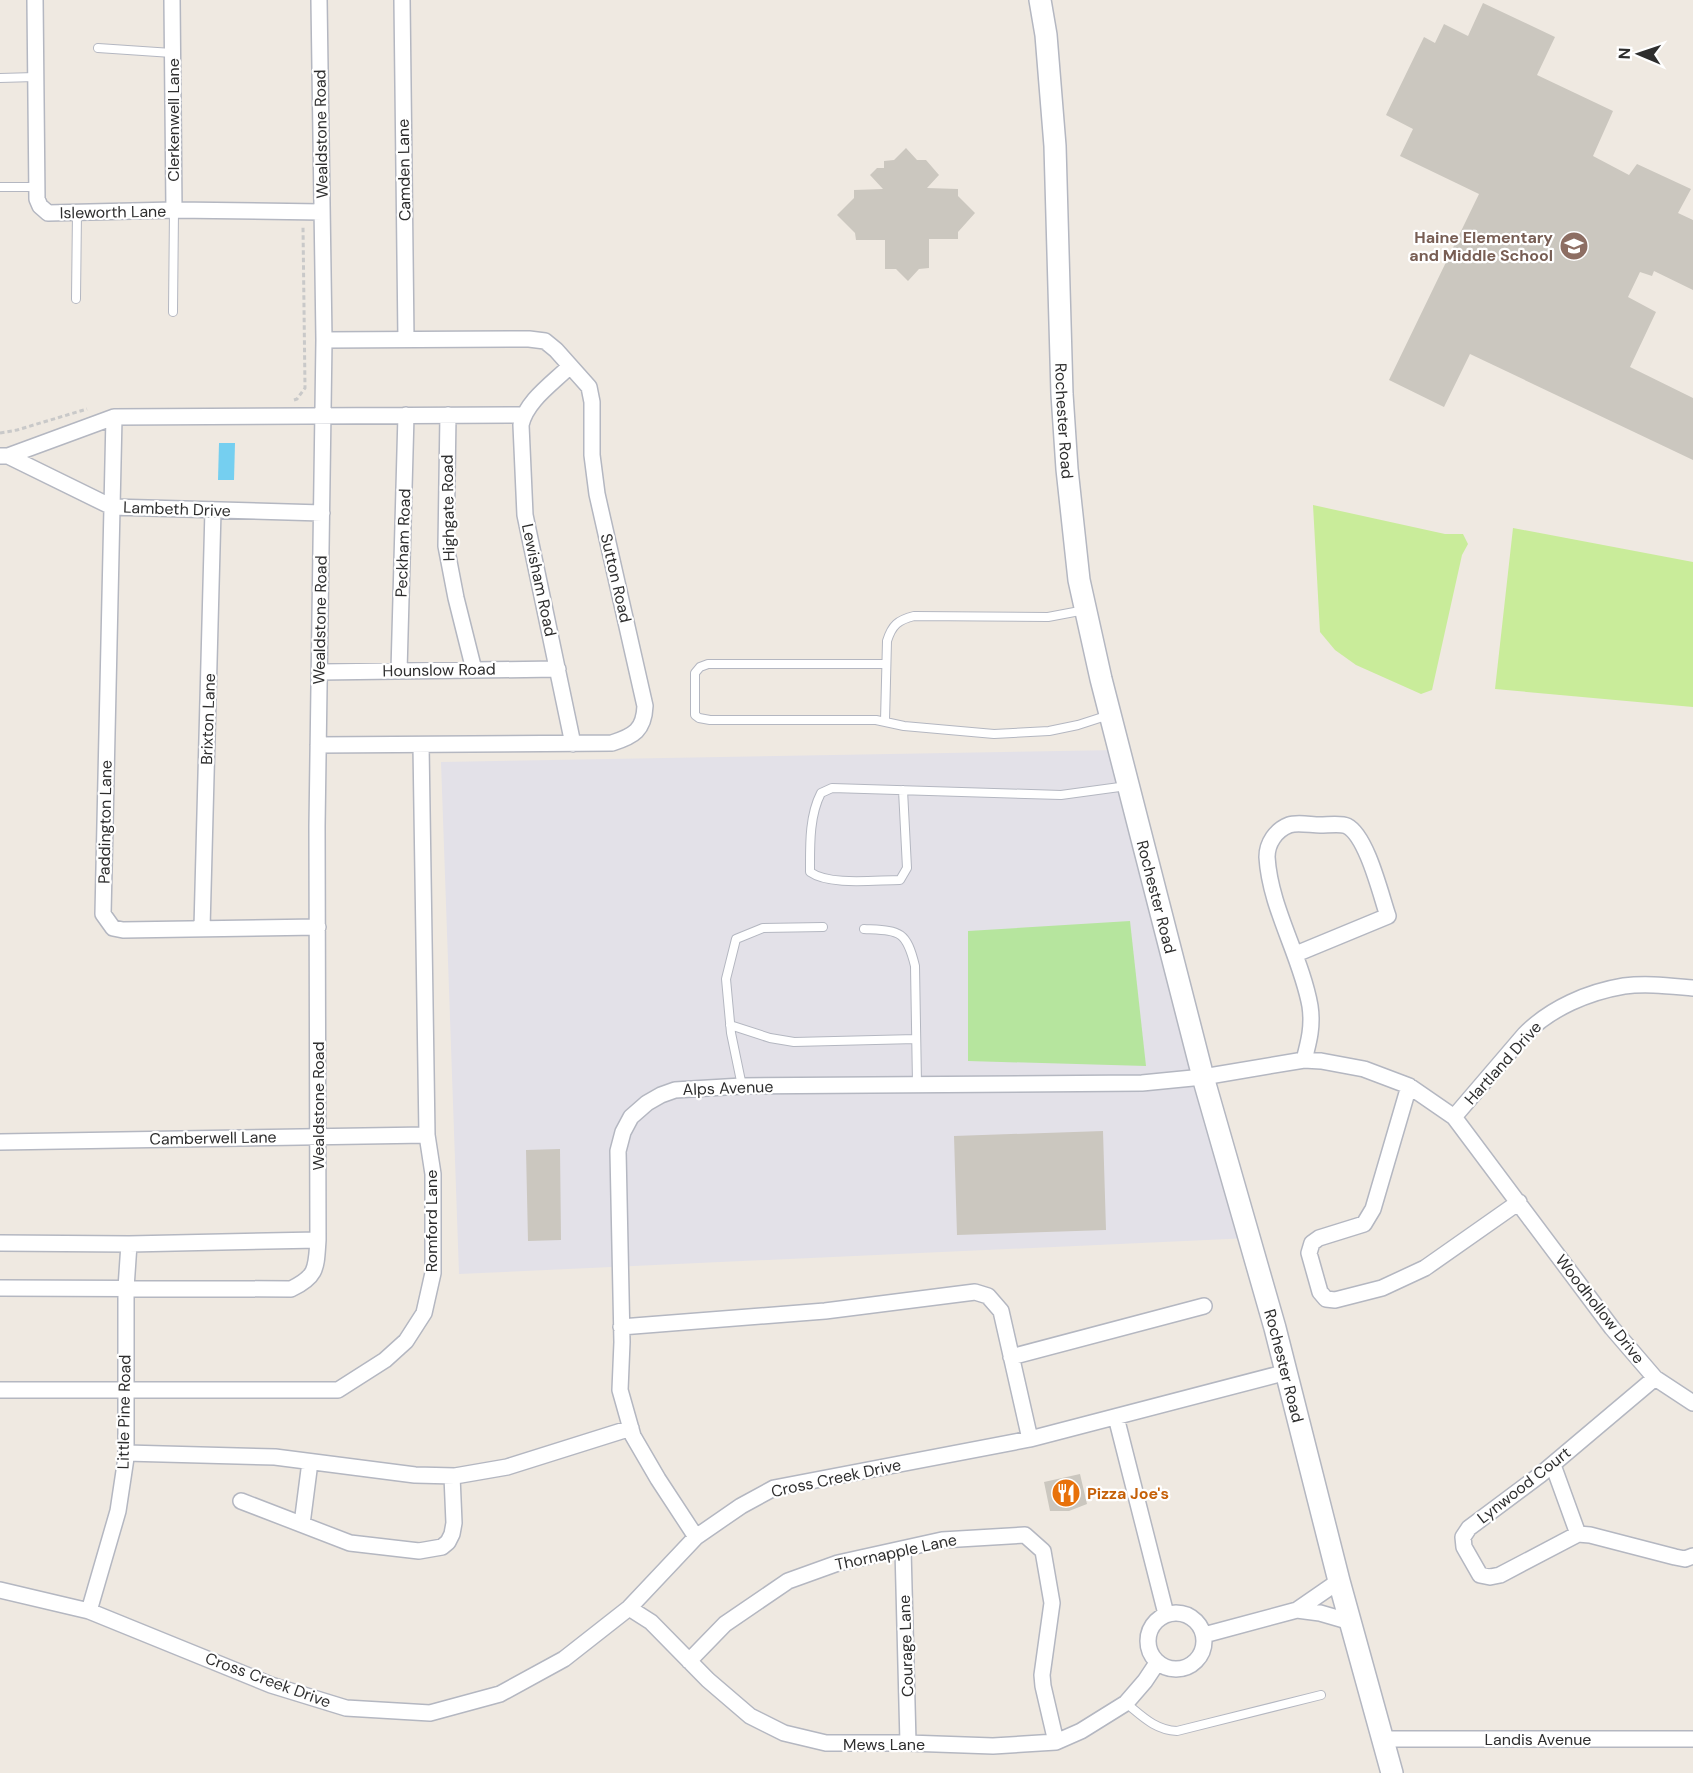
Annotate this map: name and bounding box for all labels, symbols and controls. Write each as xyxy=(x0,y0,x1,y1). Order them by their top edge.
north arrow xyxy=(1609,24,1669,84)
text: N xyxy=(1614,47,1635,60)
street label: Clerkenwell Lane xyxy=(163,58,184,182)
street label: Wealdstone Road xyxy=(309,69,333,199)
street label: Camden Lane xyxy=(393,119,415,221)
street label: Isleworth Lane xyxy=(60,201,166,223)
place label: Haine Elementary and Middle School xyxy=(1409,227,1553,266)
school or university icon: Haine Elementary and Middle School xyxy=(1558,230,1590,262)
street label: Rochester Road xyxy=(1051,363,1079,480)
street label: Highgate Road xyxy=(437,454,459,562)
street label: Peckham Road xyxy=(391,488,415,598)
street label: Lambeth Drive xyxy=(123,497,231,521)
street label: Lewisham Road xyxy=(517,522,561,638)
street label: Sutton Road xyxy=(596,531,636,625)
street label: Wealdstone Road xyxy=(308,555,332,685)
street label: Hounslow Road xyxy=(382,659,496,681)
street label: Brixton Lane xyxy=(196,673,220,765)
street label: Paddington Lane xyxy=(93,760,117,884)
street label: Rochester Road xyxy=(1132,838,1181,956)
street label: Hartland Drive xyxy=(1460,1017,1546,1109)
street label: Wealdstone Road xyxy=(308,1041,329,1171)
street label: Alps Avenue xyxy=(682,1076,774,1100)
street label: Camberwell Lane xyxy=(149,1126,277,1150)
street label: Romford Lane xyxy=(421,1170,442,1272)
street label: Woodhollow Drive xyxy=(1551,1250,1649,1368)
street label: Rochester Road xyxy=(1260,1307,1309,1425)
street label: Little Pine Road xyxy=(113,1355,135,1469)
street label: Lynwood Court xyxy=(1473,1442,1575,1528)
street label: Cross Creek Drive xyxy=(769,1454,903,1502)
restaurant icon: Pizza Joe's xyxy=(1050,1477,1082,1509)
place label: Pizza Joe's xyxy=(1087,1483,1169,1504)
street label: Thornapple Lane xyxy=(833,1529,959,1575)
street label: Courage Lane xyxy=(894,1595,918,1697)
street label: Cross Creek Drive xyxy=(202,1647,334,1713)
street label: Landis Avenue xyxy=(1485,1729,1591,1750)
street label: Mews Lane xyxy=(843,1734,925,1755)

